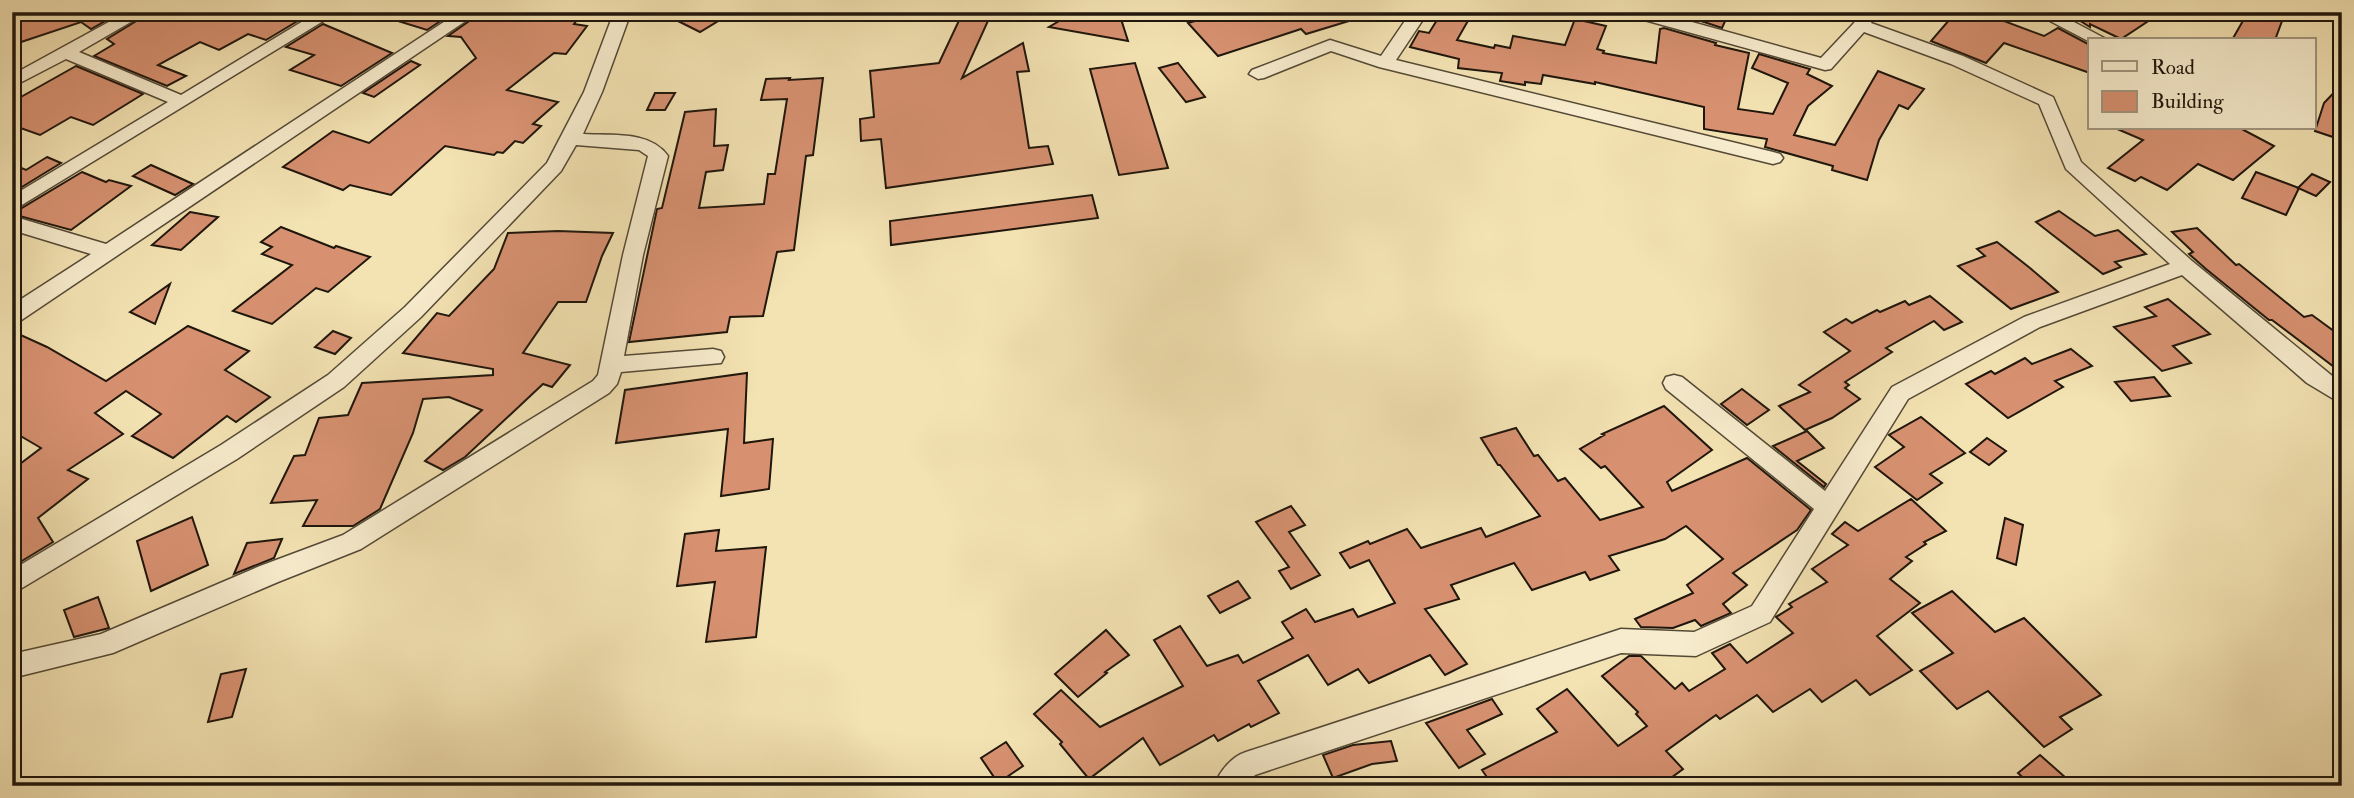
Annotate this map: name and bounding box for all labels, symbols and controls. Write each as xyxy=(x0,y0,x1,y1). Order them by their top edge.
legend xyxy=(2088,38,2316,130)
text: Road xyxy=(2151,54,2196,81)
text: Building xyxy=(2151,88,2224,115)

